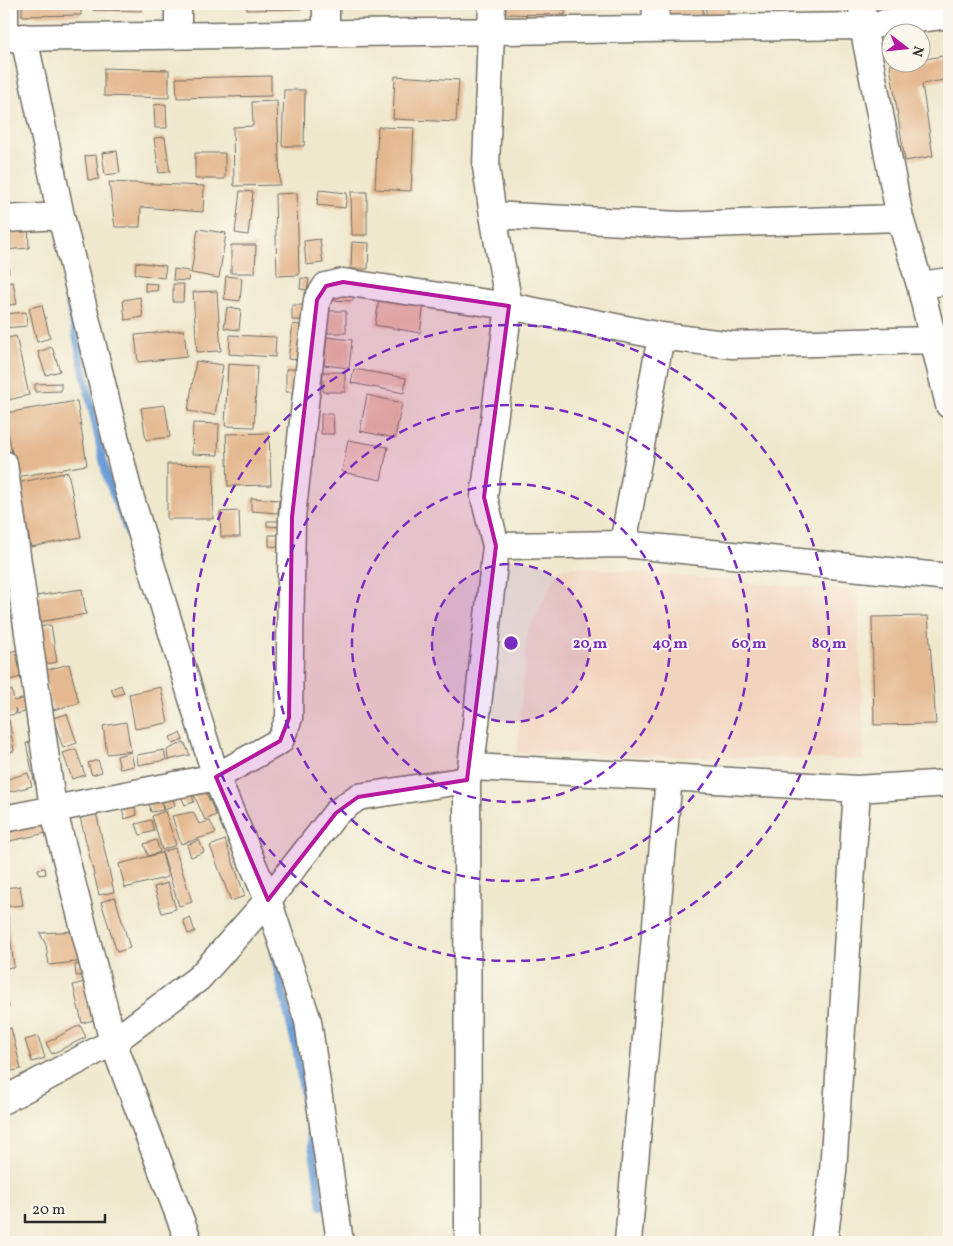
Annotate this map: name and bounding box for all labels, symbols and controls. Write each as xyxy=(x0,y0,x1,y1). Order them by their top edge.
north arrow xyxy=(880,22,930,72)
text: N xyxy=(907,44,928,59)
centre of rings xyxy=(502,634,520,652)
text: 20 m xyxy=(573,634,608,655)
text: 40 m xyxy=(652,634,688,655)
text: 60 m xyxy=(732,634,767,655)
text: 80 m xyxy=(812,634,847,655)
scale bar xyxy=(25,1191,105,1223)
text: 20 m xyxy=(32,1200,65,1221)

